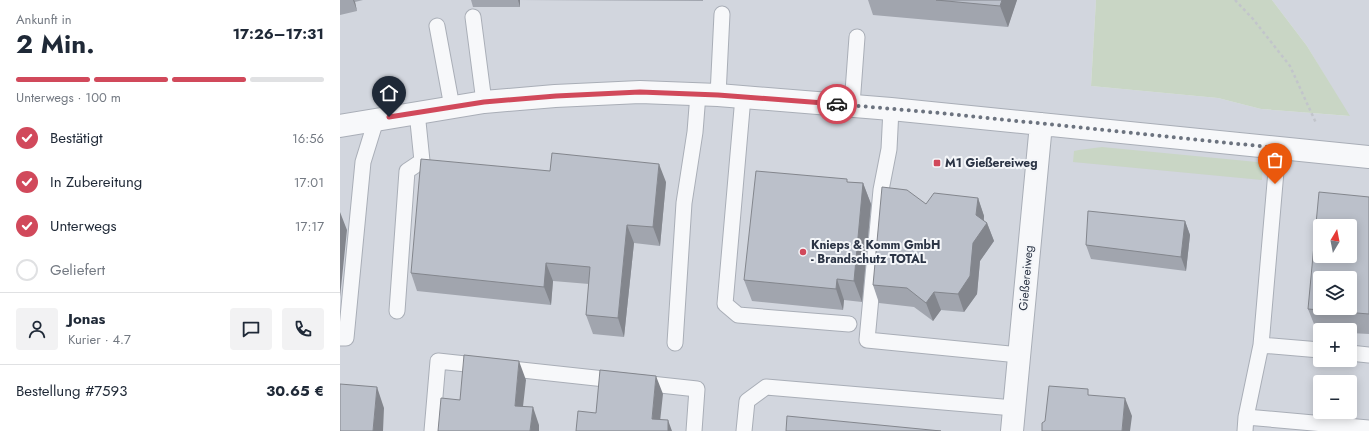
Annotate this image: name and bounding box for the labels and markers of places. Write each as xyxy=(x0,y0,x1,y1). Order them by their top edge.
pin xyxy=(372,76,406,117)
pin xyxy=(1258,143,1292,184)
place label: M1 Gießereiweg xyxy=(945,154,1038,172)
marker: M1 Gießereiweg xyxy=(932,158,942,168)
place label: Knieps & Komm GmbH - Brandschutz TOTAL xyxy=(811,236,940,268)
marker: Knieps & Komm GmbH - Brandschutz TOTAL xyxy=(798,247,808,257)

